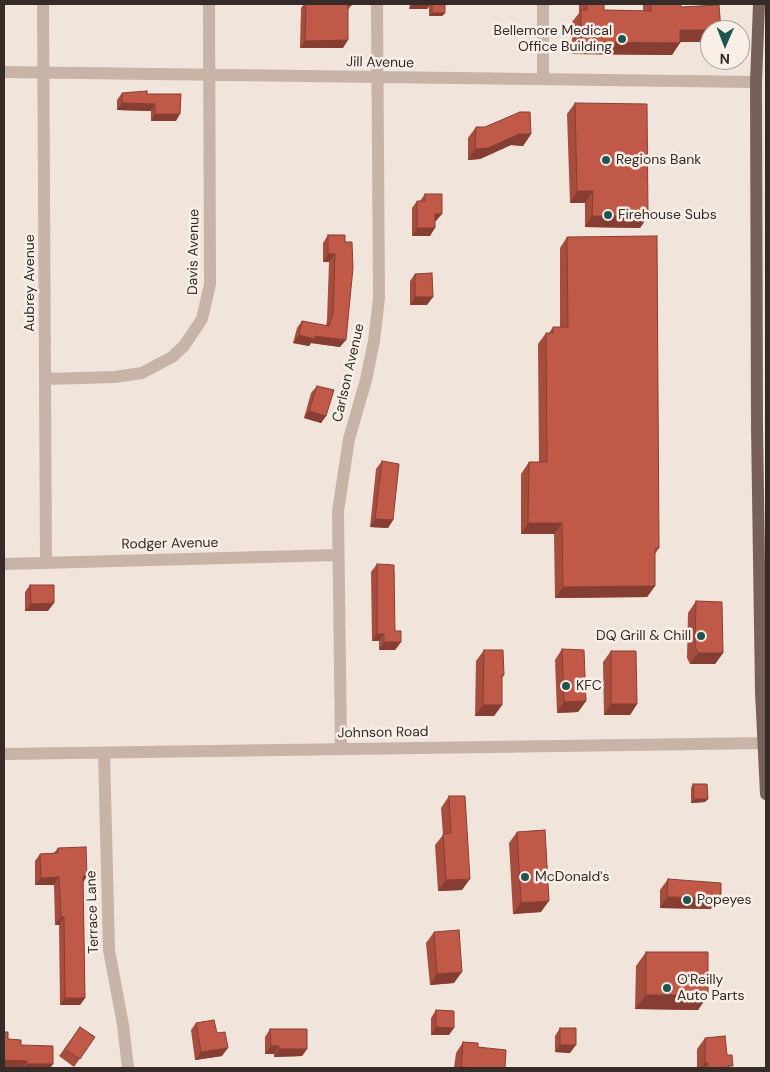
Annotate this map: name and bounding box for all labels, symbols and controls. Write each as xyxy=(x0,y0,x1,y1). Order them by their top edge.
north arrow xyxy=(700,20,750,70)
place label: Bellemore Medical Office Building xyxy=(493,23,612,56)
marker: Bellemore Medical Office Building xyxy=(616,33,628,45)
text: N xyxy=(719,50,730,68)
street label: Jill Avenue xyxy=(346,54,414,72)
place label: Regions Bank xyxy=(616,152,701,168)
marker: Regions Bank xyxy=(600,154,612,166)
place label: Firehouse Subs xyxy=(618,207,717,223)
street label: Davis Avenue xyxy=(185,209,203,295)
marker: Firehouse Subs xyxy=(602,209,614,221)
street label: Aubrey Avenue xyxy=(22,234,38,332)
street label: Carlson Avenue xyxy=(329,322,369,424)
street label: Rodger Avenue xyxy=(121,535,219,553)
place label: DQ Grill & Chill xyxy=(596,628,691,644)
marker: DQ Grill & Chill xyxy=(695,630,707,642)
place label: KFC xyxy=(576,678,602,694)
marker: KFC xyxy=(560,680,572,692)
street label: Johnson Road xyxy=(337,724,429,742)
place label: McDonald's xyxy=(535,869,610,885)
street label: Terrace Lane xyxy=(83,870,103,954)
marker: McDonald's xyxy=(519,871,531,883)
place label: Popeyes xyxy=(697,892,752,908)
marker: Popeyes xyxy=(681,894,693,906)
place label: O'Reilly Auto Parts xyxy=(677,972,745,1004)
marker: O'Reilly Auto Parts xyxy=(661,982,673,994)

